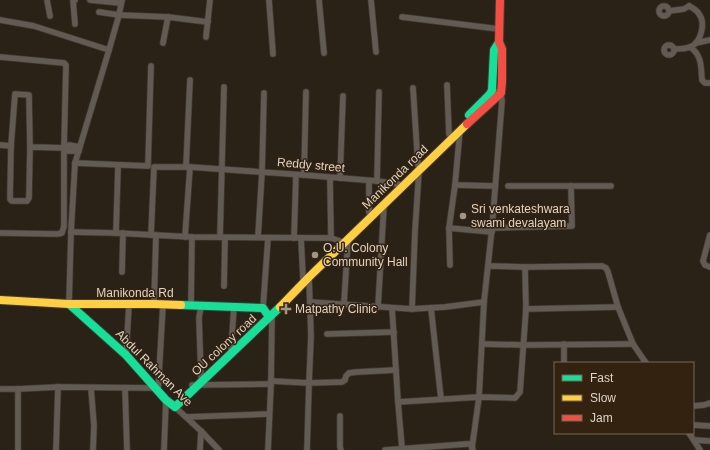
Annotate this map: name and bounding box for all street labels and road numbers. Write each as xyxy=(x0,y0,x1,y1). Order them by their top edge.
street label: Manikonda road xyxy=(359,142,431,212)
street label: Reddy street xyxy=(276,155,346,175)
street label: Manikonda Rd xyxy=(96,286,174,300)
street label: OU colony road xyxy=(189,311,259,379)
street label: Abdul Rahman Ave xyxy=(113,327,195,409)

